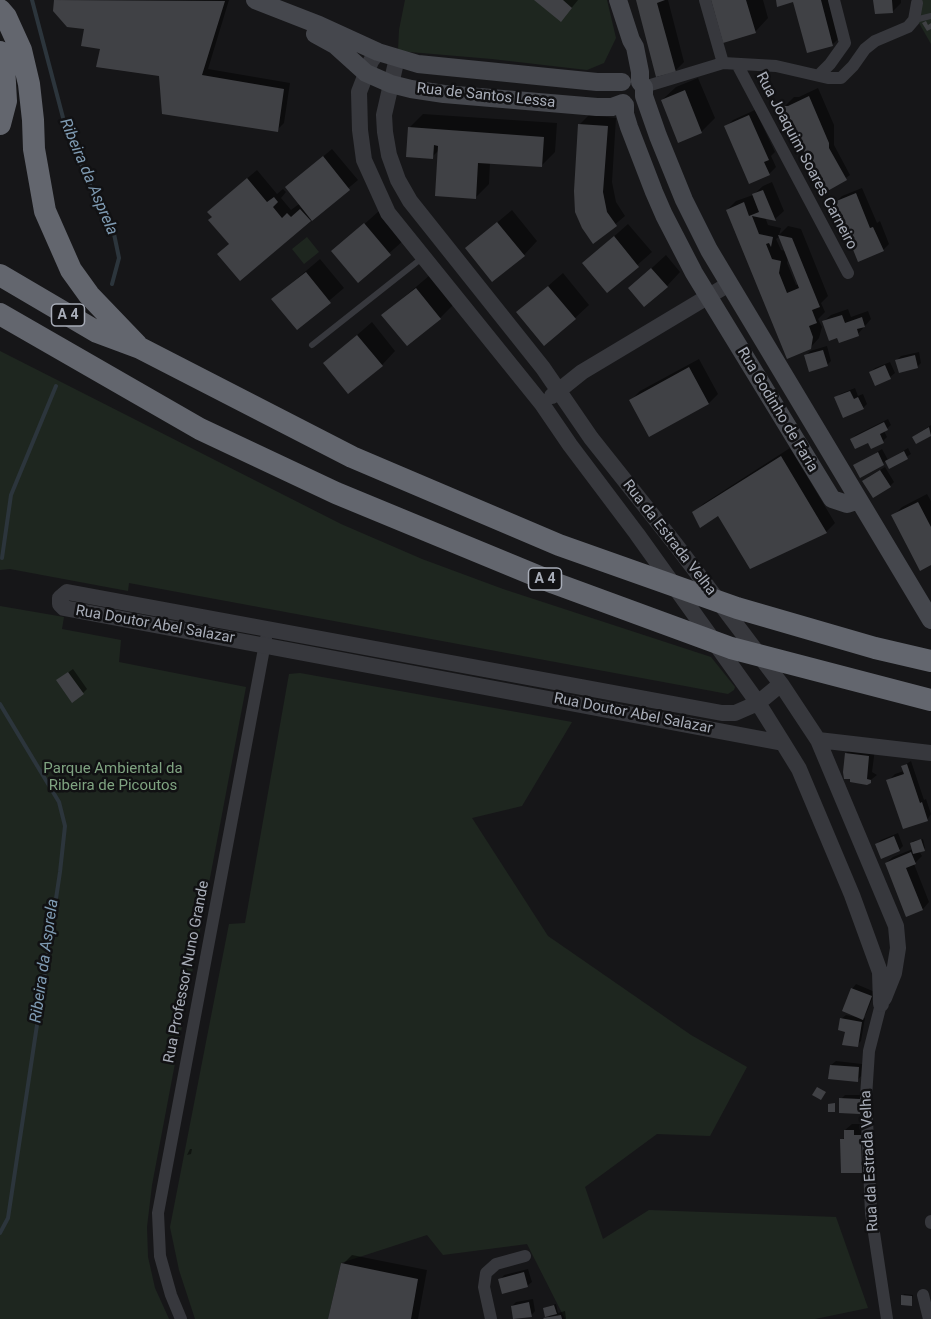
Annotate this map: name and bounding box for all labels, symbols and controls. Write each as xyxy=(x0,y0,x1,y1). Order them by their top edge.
street label: Rua Joaquim Soares Carneiro xyxy=(752,69,860,253)
street label: Rua de Santos Lessa xyxy=(416,80,556,112)
water label: Ribeira da Asprela xyxy=(55,116,121,238)
road number: A 4 xyxy=(52,304,84,326)
street label: Rua Godinho de Faria xyxy=(733,344,821,476)
street label: Rua da Estrada Velha xyxy=(618,477,720,599)
road number: A 4 xyxy=(528,568,562,590)
street label: Rua Doutor Abel Salazar xyxy=(74,602,236,648)
street label: Rua Doutor Abel Salazar xyxy=(552,690,714,738)
park label: Parque Ambiental da Ribeira de Picoutos xyxy=(43,760,183,795)
street label: Rua Professor Nuno Grande xyxy=(160,879,214,1065)
water label: Ribeira da Asprela xyxy=(27,898,63,1024)
street label: Rua da Estrada Velha xyxy=(857,1090,883,1232)

